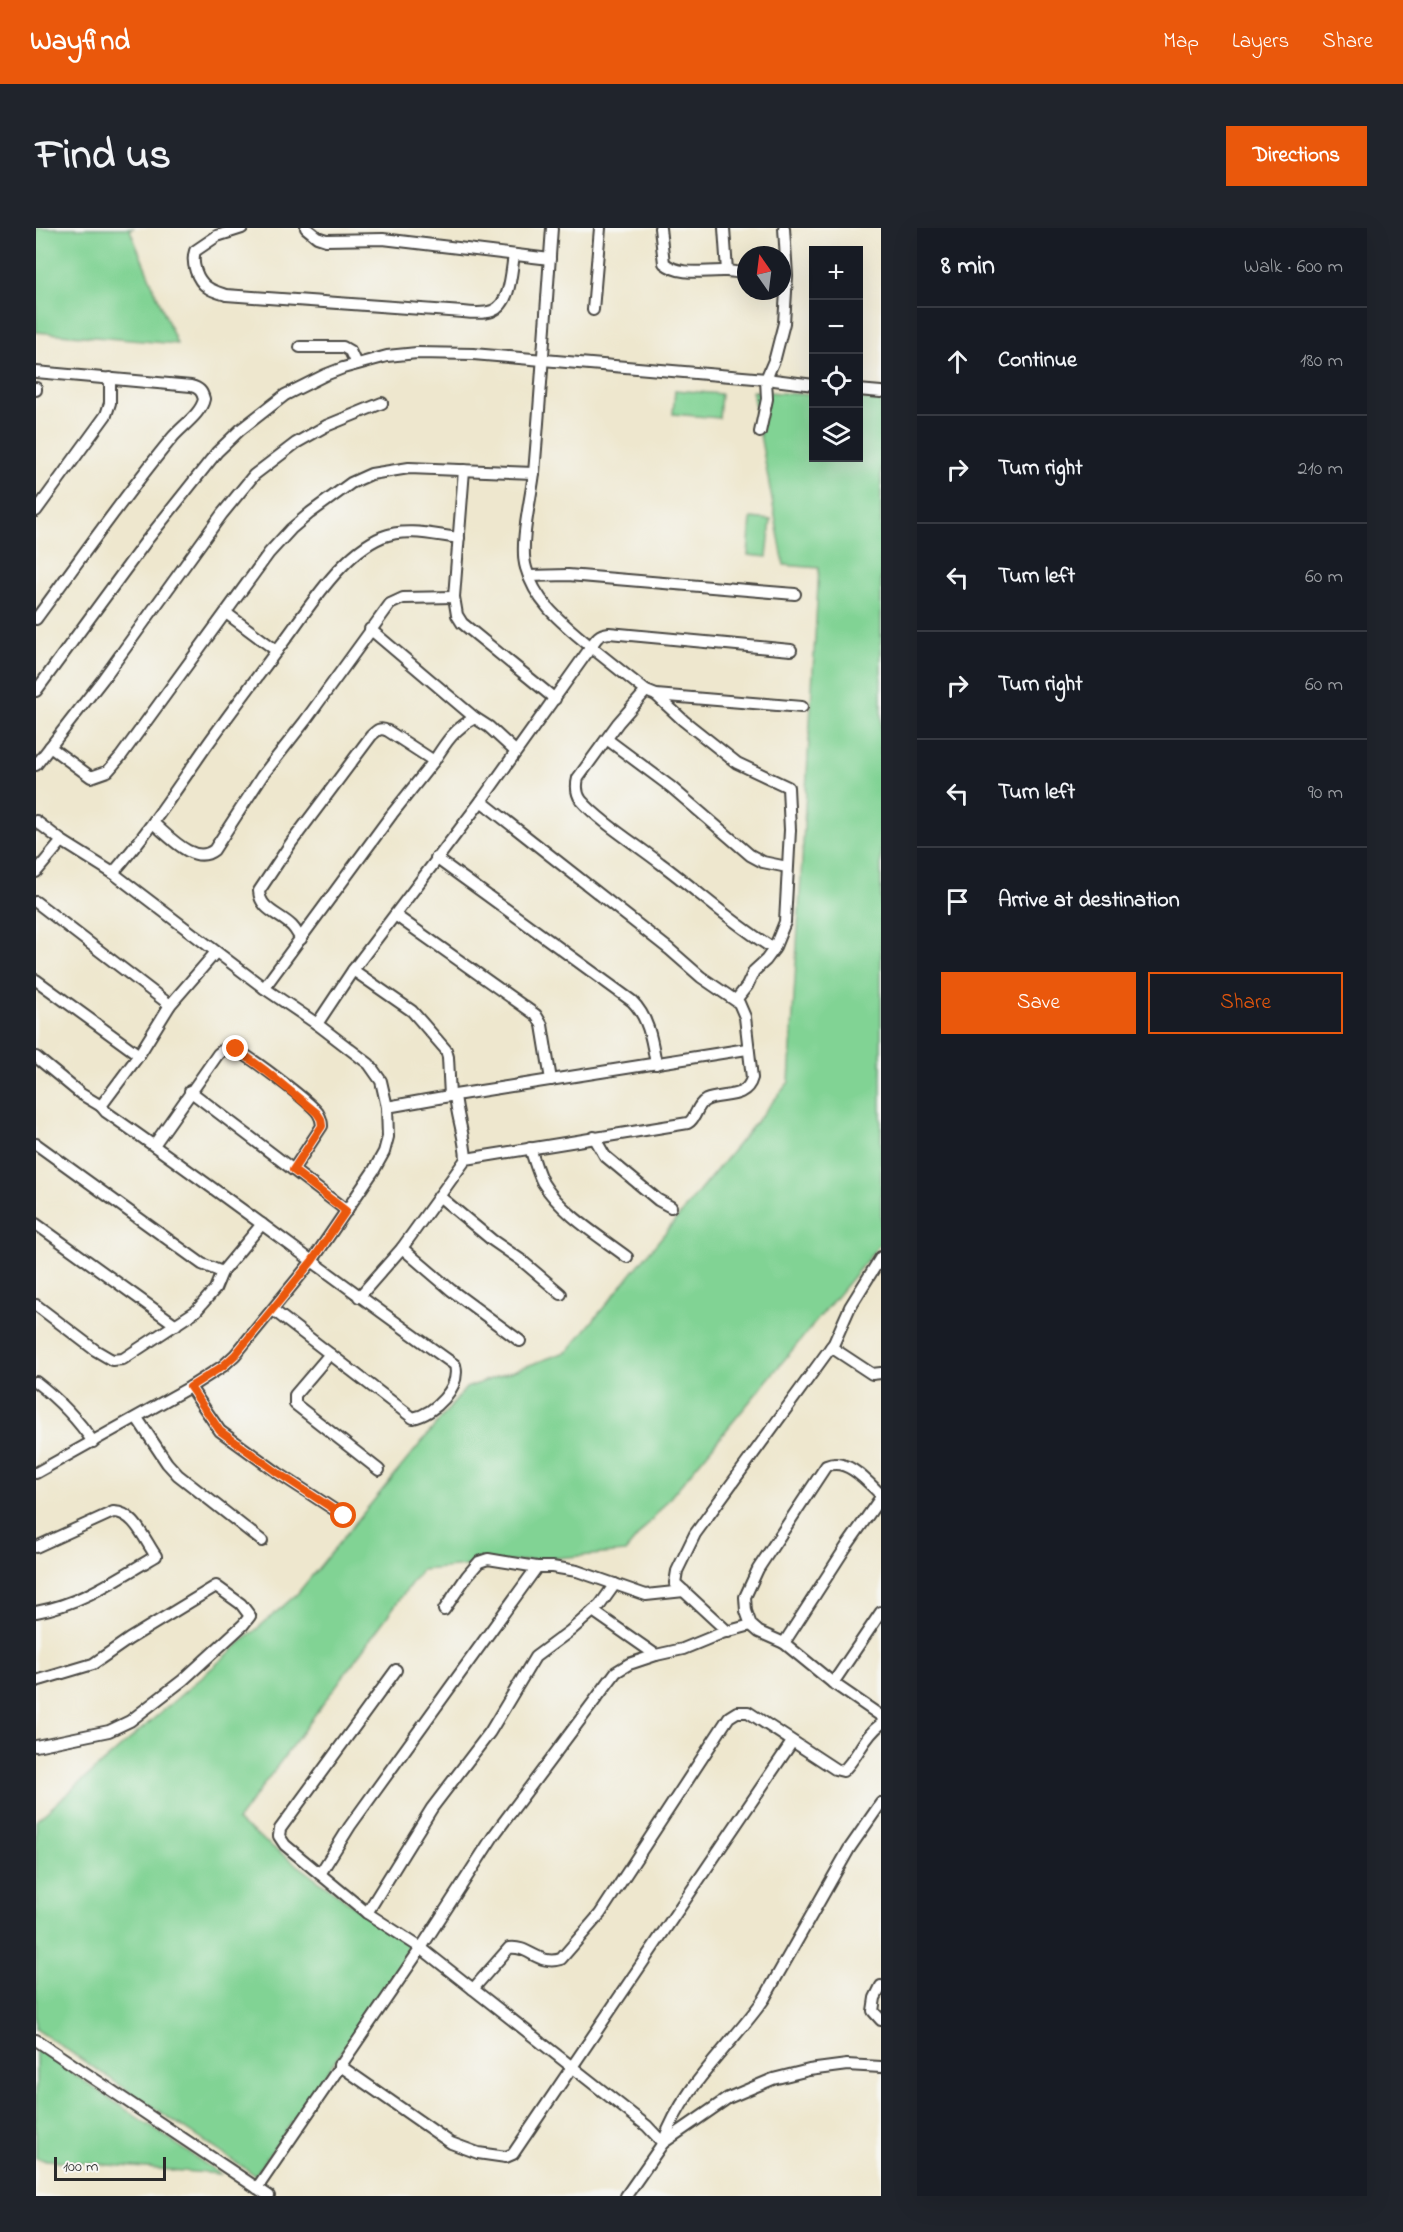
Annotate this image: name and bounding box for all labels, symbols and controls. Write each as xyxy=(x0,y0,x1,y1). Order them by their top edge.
text: Wayfind xyxy=(30,22,130,63)
text: Map xyxy=(1163,27,1199,57)
text: Layers xyxy=(1232,27,1289,57)
text: Share xyxy=(1322,27,1373,57)
text: Find us xyxy=(36,126,171,187)
button: Directions xyxy=(1226,126,1367,186)
north arrow xyxy=(737,246,791,300)
map controls xyxy=(809,246,863,462)
button: + xyxy=(809,246,863,300)
text: 8 min xyxy=(941,248,995,286)
text: Walk · 600 m xyxy=(1244,253,1343,282)
button: − xyxy=(809,300,863,354)
icon: ahead xyxy=(941,345,974,378)
text: Continue xyxy=(998,345,1077,377)
text: 180 m xyxy=(1300,347,1343,376)
button: locate xyxy=(809,354,863,408)
button: layers xyxy=(809,408,863,462)
icon: right xyxy=(941,453,974,486)
text: Turn right xyxy=(998,453,1083,485)
text: 210 m xyxy=(1298,455,1343,484)
icon: left xyxy=(941,561,974,594)
text: Turn left xyxy=(998,561,1075,593)
text: 60 m xyxy=(1305,563,1343,592)
icon: right xyxy=(941,669,974,702)
text: Turn right xyxy=(998,669,1083,701)
text: 60 m xyxy=(1305,671,1343,700)
icon: left xyxy=(941,777,974,810)
text: Turn left xyxy=(998,777,1075,809)
text: 90 m xyxy=(1308,779,1343,808)
icon: arrive xyxy=(941,885,974,918)
text: Arrive at destination xyxy=(998,885,1180,917)
button: Save xyxy=(941,972,1136,1034)
button: Share xyxy=(1148,972,1343,1034)
route end xyxy=(222,1035,248,1061)
route start xyxy=(330,1502,356,1528)
scale bar xyxy=(54,2154,166,2182)
text: 100 m xyxy=(63,2155,98,2179)

